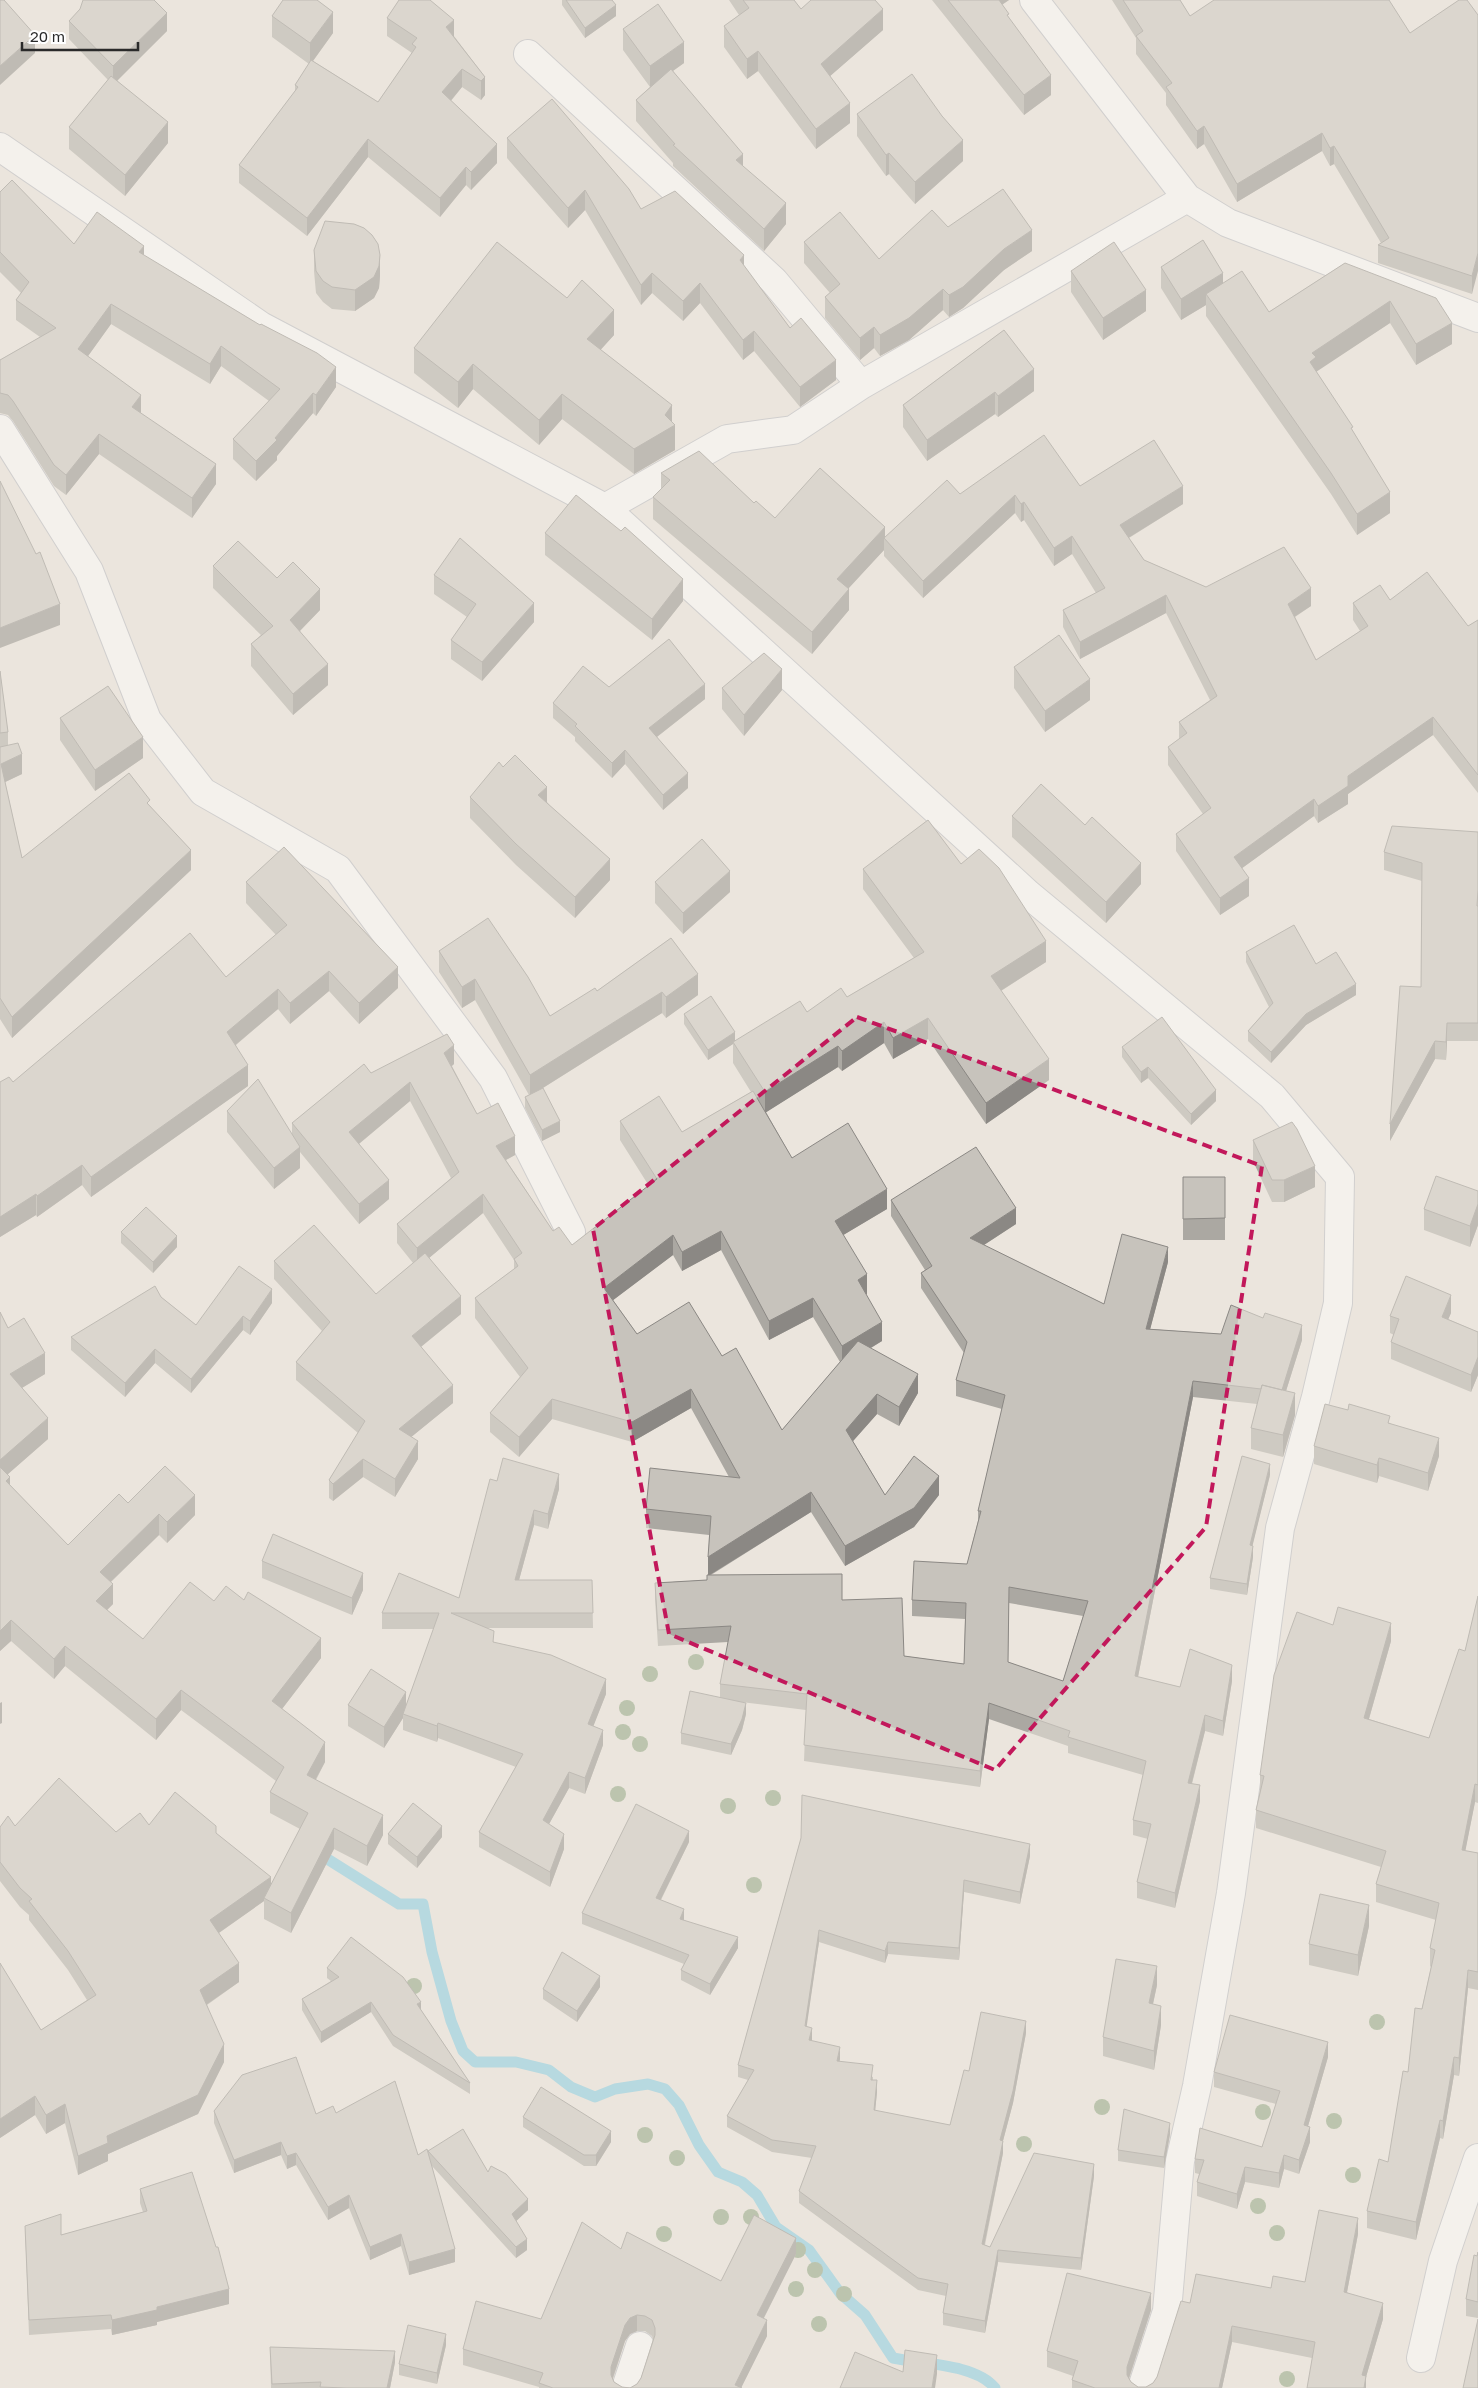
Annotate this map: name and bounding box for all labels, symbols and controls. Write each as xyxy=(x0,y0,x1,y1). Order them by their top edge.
scale bar xyxy=(22,20,139,52)
text: 20 m xyxy=(30,27,65,45)

